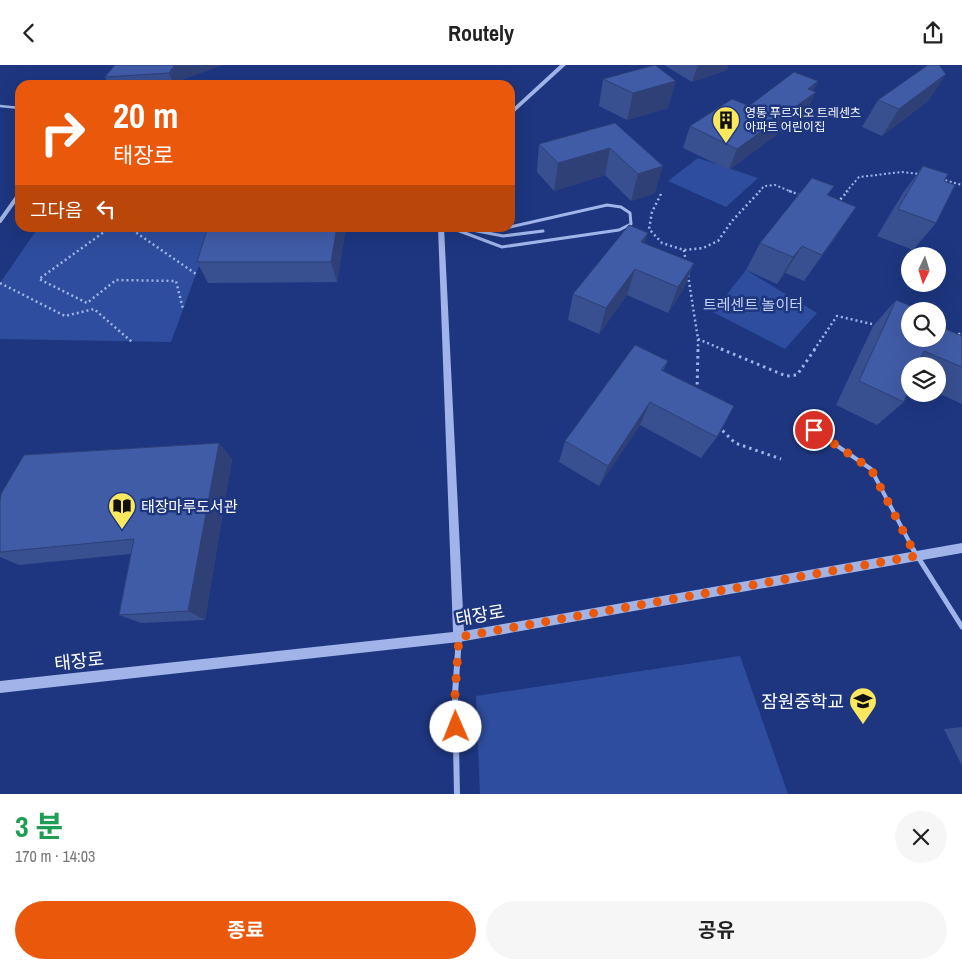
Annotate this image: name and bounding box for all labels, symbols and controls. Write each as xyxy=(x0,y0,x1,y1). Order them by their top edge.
text: Routely xyxy=(448,18,514,48)
icon: back xyxy=(15,19,43,47)
icon: share xyxy=(919,19,947,47)
text: 20 m xyxy=(113,92,178,139)
icon: right xyxy=(30,100,95,165)
building icon: 영통 푸르지오 트레센츠 아파트 어린이집 xyxy=(711,105,741,144)
place label: 영통 푸르지오 트레센츠 아파트 어린이집 xyxy=(745,105,861,135)
text: 태장로 xyxy=(113,140,174,170)
icon: left xyxy=(92,195,120,223)
text: 그다음 xyxy=(30,197,82,223)
north arrow xyxy=(901,247,946,293)
map controls xyxy=(901,247,946,402)
park label: 트레센트 놀이터 xyxy=(703,294,803,315)
button: search xyxy=(901,302,946,347)
button: layers xyxy=(901,357,946,402)
pin xyxy=(793,409,835,451)
icon: arrive xyxy=(800,416,828,444)
library icon: 태장마루도서관 xyxy=(107,491,137,530)
place label: 태장마루도서관 xyxy=(141,496,238,517)
street label: 태장로 xyxy=(453,598,507,632)
street label: 태장로 xyxy=(53,646,105,676)
school or university icon: 잠원중학교 xyxy=(848,686,878,725)
place label: 잠원중학교 xyxy=(761,689,844,714)
position arrow xyxy=(429,700,481,752)
text: 3 분 xyxy=(15,806,63,846)
button: close xyxy=(895,811,947,863)
text: 170 m · 14:03 xyxy=(15,845,95,867)
button: 종료 xyxy=(15,901,476,959)
button: 공유 xyxy=(486,901,947,959)

